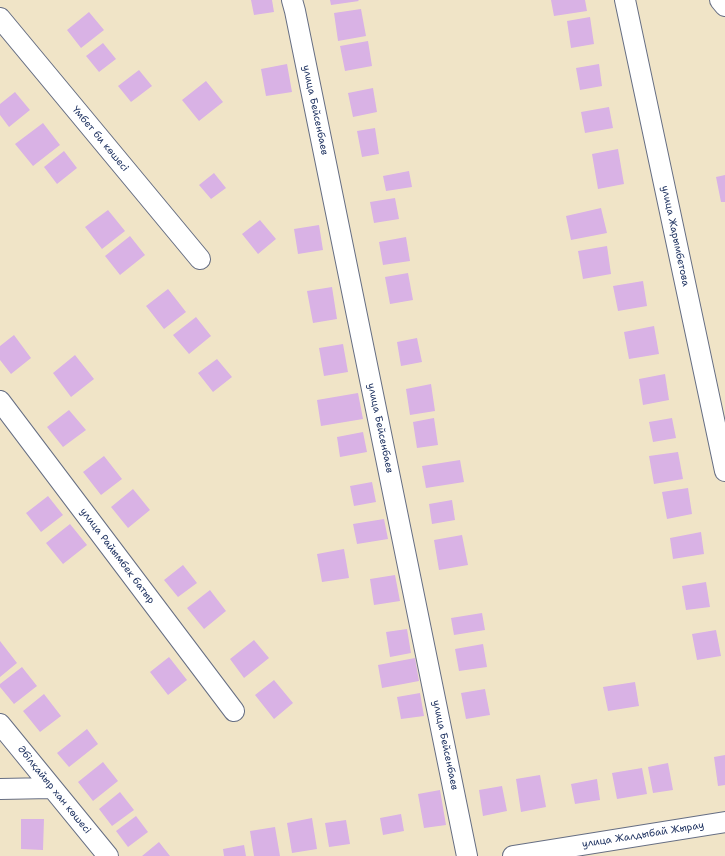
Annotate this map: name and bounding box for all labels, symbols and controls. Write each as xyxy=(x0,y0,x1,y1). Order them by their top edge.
street label: улица Бейсенбаев xyxy=(300,64,330,156)
street label: Үмбет би көшесі xyxy=(69,104,131,174)
street label: улица Жарымбетова xyxy=(658,184,692,288)
street label: улица Бейсенбаев xyxy=(365,382,395,474)
street label: улица Райымбек батыр xyxy=(77,506,157,606)
street label: улица Бейсенбаев xyxy=(430,699,460,791)
street label: Әбілқайыр хан көшесі xyxy=(15,744,93,836)
street label: улица Жалдыбай Жырау xyxy=(581,819,705,851)

